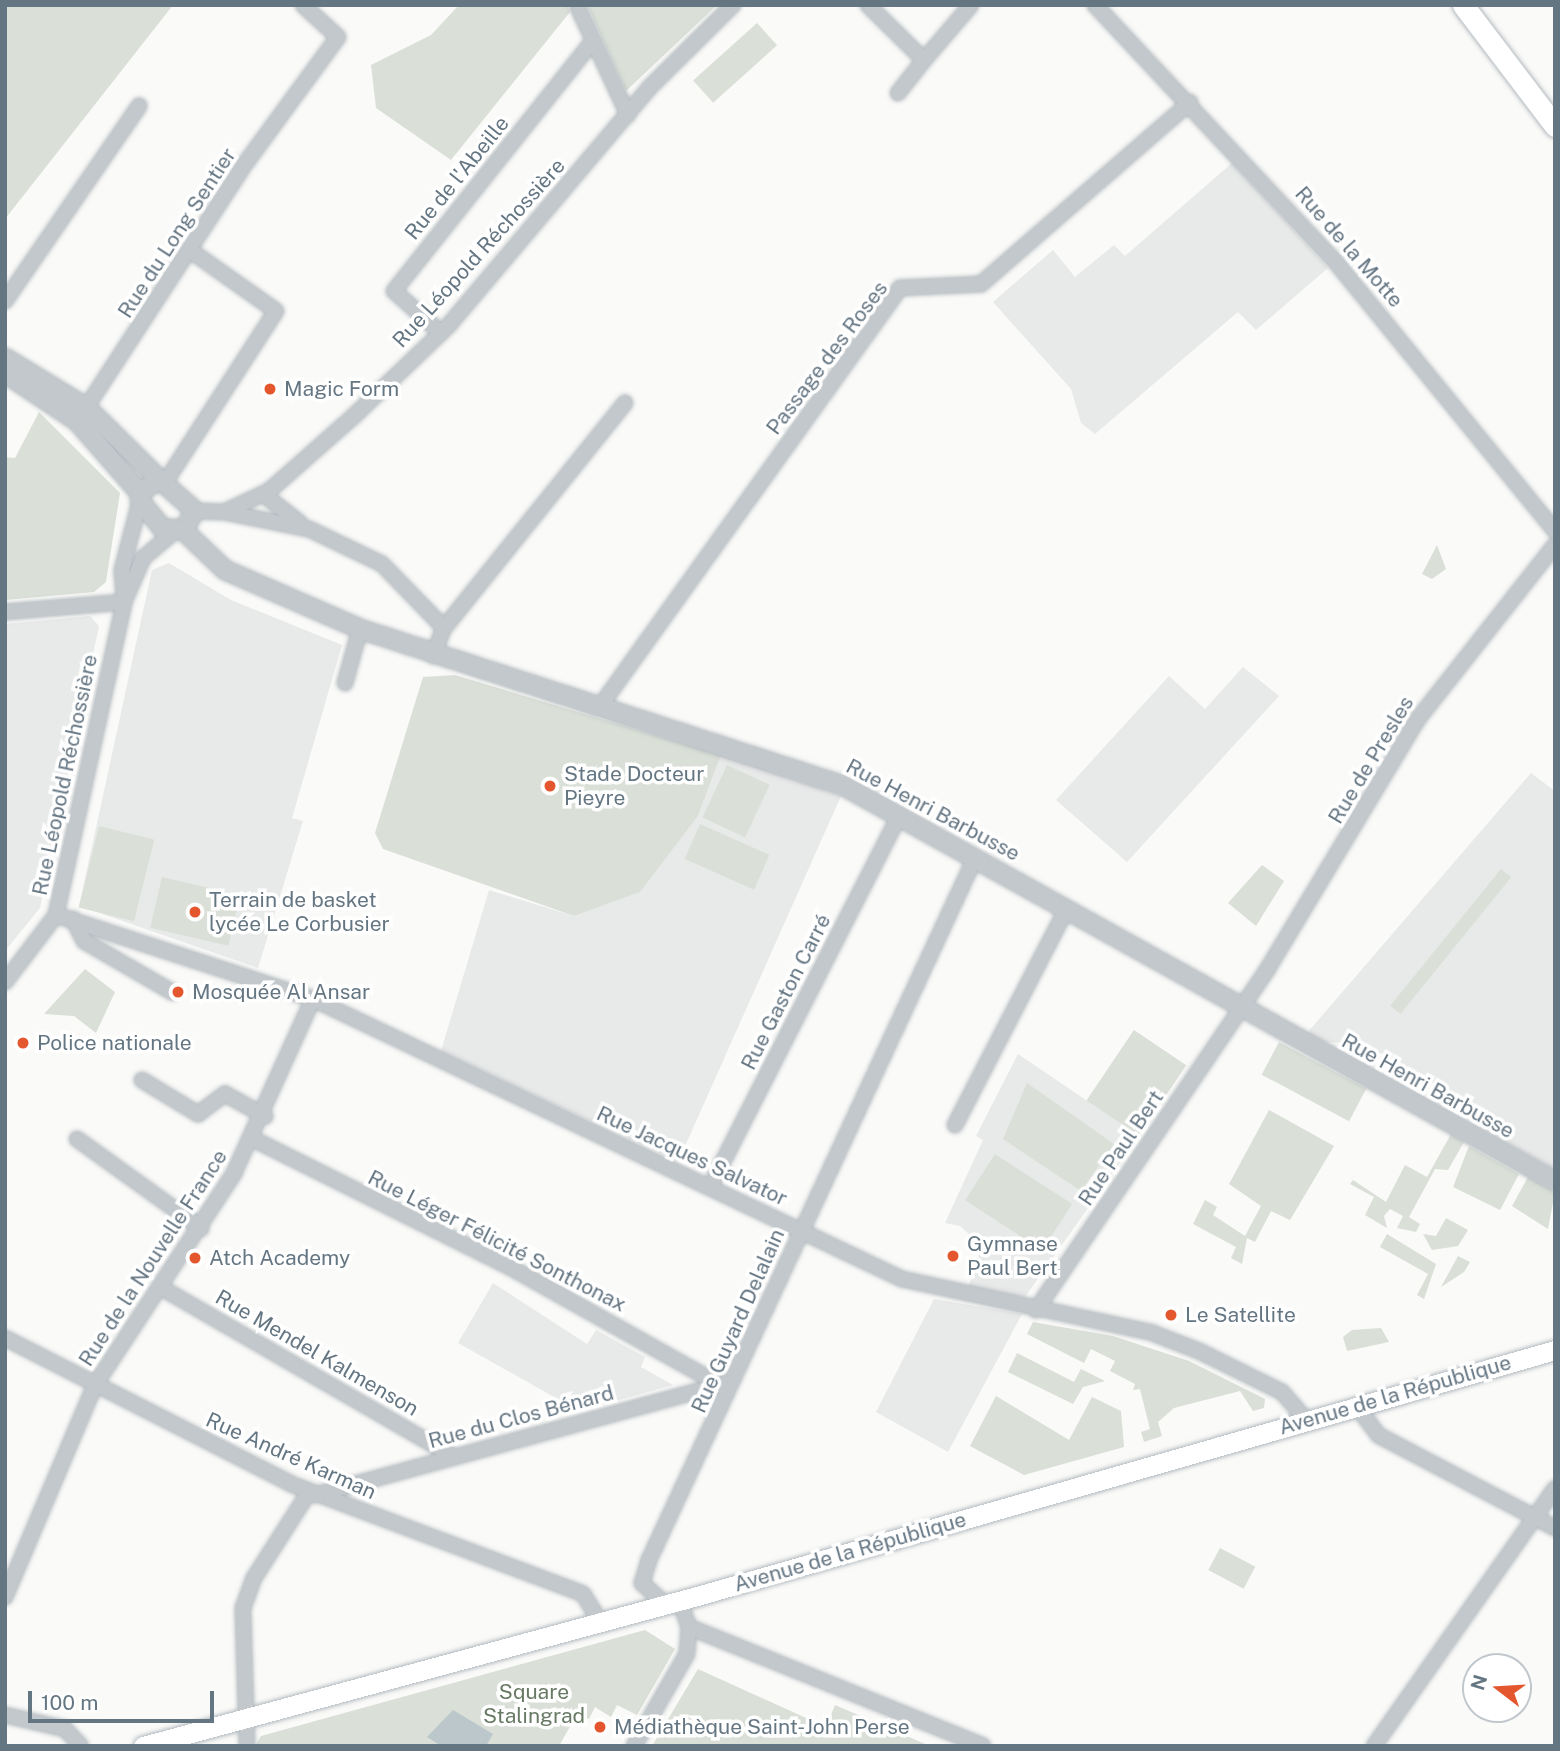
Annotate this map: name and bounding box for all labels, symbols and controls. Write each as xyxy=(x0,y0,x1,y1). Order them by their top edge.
street label: Rue de l'Abeille xyxy=(399,111,515,245)
street label: Rue du Long Sentier xyxy=(113,143,241,323)
street label: Rue Léopold Réchossière xyxy=(387,153,571,353)
street label: Rue de la Motte xyxy=(1289,181,1409,313)
street label: Passage des Roses xyxy=(761,276,893,440)
place label: Magic Form xyxy=(284,376,399,402)
marker: Magic Form xyxy=(262,381,278,397)
street label: Rue Léopold Réchossière xyxy=(27,652,103,898)
street label: Rue de Presles xyxy=(1323,691,1419,829)
street label: Rue Henri Barbusse xyxy=(842,753,1024,867)
place label: Stade Docteur Pieyre xyxy=(564,761,705,811)
marker: Stade Docteur Pieyre xyxy=(542,778,558,794)
place label: Terrain de basket lycée Le Corbusier xyxy=(209,887,390,937)
marker: Terrain de basket lycée Le Corbusier xyxy=(187,904,203,920)
street label: Rue Gaston Carré xyxy=(736,910,836,1074)
place label: Mosquée Al Ansar xyxy=(192,979,370,1005)
marker: Mosquée Al Ansar xyxy=(170,984,186,1000)
street label: Rue Henri Barbusse xyxy=(1337,1028,1519,1144)
place label: Police nationale xyxy=(37,1030,192,1056)
marker: Police nationale xyxy=(15,1035,31,1051)
street label: Rue Paul Bert xyxy=(1073,1085,1169,1211)
street label: Rue Jacques Salvator xyxy=(593,1101,791,1211)
street label: Rue de la Nouvelle France xyxy=(73,1145,233,1371)
street label: Rue Léger Félicité Sonthonax xyxy=(364,1165,630,1317)
street label: Rue Guyard Delalain xyxy=(686,1225,790,1417)
place label: Gymnase Paul Bert xyxy=(967,1231,1058,1281)
place label: Atch Academy xyxy=(209,1245,350,1271)
marker: Gymnase Paul Bert xyxy=(945,1248,961,1264)
marker: Atch Academy xyxy=(187,1250,203,1266)
street label: Rue Mendel Kalmenson xyxy=(211,1285,423,1421)
place label: Le Satellite xyxy=(1185,1302,1296,1328)
marker: Le Satellite xyxy=(1163,1307,1179,1323)
street label: Avenue de la République xyxy=(1276,1350,1514,1440)
street label: Rue du Clos Bénard xyxy=(425,1380,617,1454)
street label: Rue André Karman xyxy=(202,1407,380,1505)
street label: Avenue de la République xyxy=(731,1507,969,1597)
north arrow xyxy=(1462,1653,1532,1723)
text: N xyxy=(1466,1672,1492,1693)
scale bar xyxy=(32,1678,217,1722)
park label: Square Stalingrad xyxy=(483,1679,585,1729)
text: 100 m xyxy=(41,1690,98,1715)
place label: Médiathèque Saint-John Perse xyxy=(614,1714,910,1740)
marker: Médiathèque Saint-John Perse xyxy=(592,1719,608,1735)

